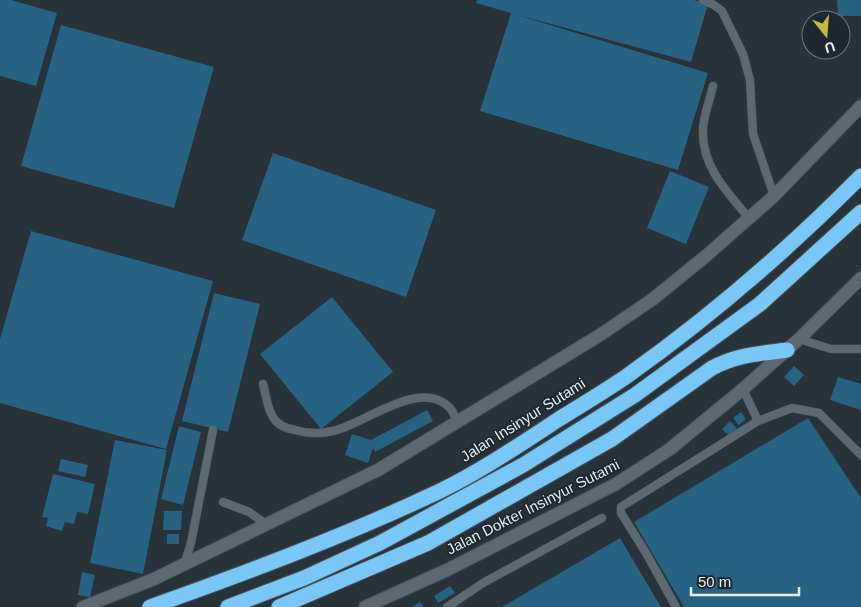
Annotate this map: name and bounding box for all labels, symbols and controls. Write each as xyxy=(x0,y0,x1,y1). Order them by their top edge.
north arrow xyxy=(801,10,851,60)
text: U xyxy=(823,38,837,57)
street label: Jalan Insinyur Sutami xyxy=(457,374,588,465)
street label: Jalan Dokter Insinyur Sutami xyxy=(443,455,622,558)
scale bar xyxy=(691,564,798,596)
text: 50 m xyxy=(698,573,731,590)

